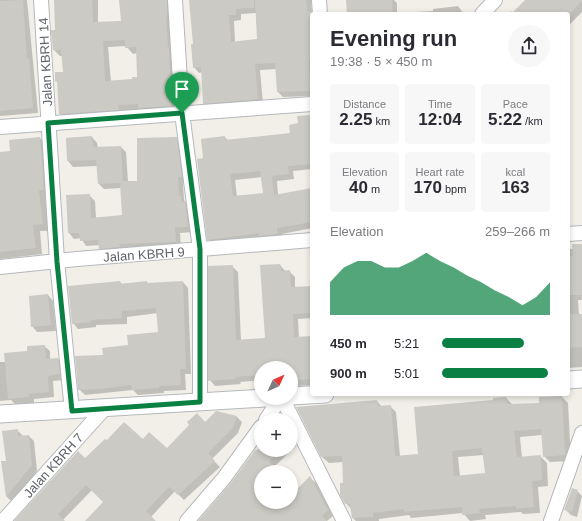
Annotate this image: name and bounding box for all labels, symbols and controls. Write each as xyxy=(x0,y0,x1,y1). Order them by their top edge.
street label: Jalan KBRH 14 xyxy=(36,17,55,107)
button: share xyxy=(508,25,550,67)
text: Evening run xyxy=(330,26,457,51)
text: 19:38 · 5 × 450 m xyxy=(330,54,432,69)
pin xyxy=(165,72,199,113)
icon: arrive xyxy=(171,78,193,100)
text: Distance xyxy=(343,98,386,110)
text: Time xyxy=(428,98,452,110)
text: Pace xyxy=(503,98,528,110)
text: 2.25 xyxy=(339,110,372,129)
text: 12:04 xyxy=(418,110,462,129)
text: 5:22 xyxy=(488,110,522,129)
text: km xyxy=(372,115,390,127)
text: /km xyxy=(522,115,543,127)
text: Elevation xyxy=(342,166,387,178)
text: Heart rate xyxy=(416,166,464,178)
text: kcal xyxy=(506,166,525,178)
text: 40 xyxy=(349,178,368,197)
text: 170 xyxy=(414,178,442,197)
text: 163 xyxy=(501,178,530,197)
text: m xyxy=(368,183,380,195)
text: bpm xyxy=(442,183,466,195)
text: Elevation xyxy=(330,224,383,239)
text: 259–266 m xyxy=(485,224,550,239)
street label: Jalan KBRH 9 xyxy=(103,244,185,265)
text: 450 m xyxy=(330,336,367,351)
text: 5:21 xyxy=(394,336,419,351)
north arrow xyxy=(254,361,298,405)
map controls xyxy=(254,361,298,509)
text: 900 m xyxy=(330,366,367,381)
text: 5:01 xyxy=(394,366,419,381)
button: + xyxy=(254,413,298,457)
street label: Jalan KBRH 7 xyxy=(20,430,86,501)
button: − xyxy=(254,465,298,509)

